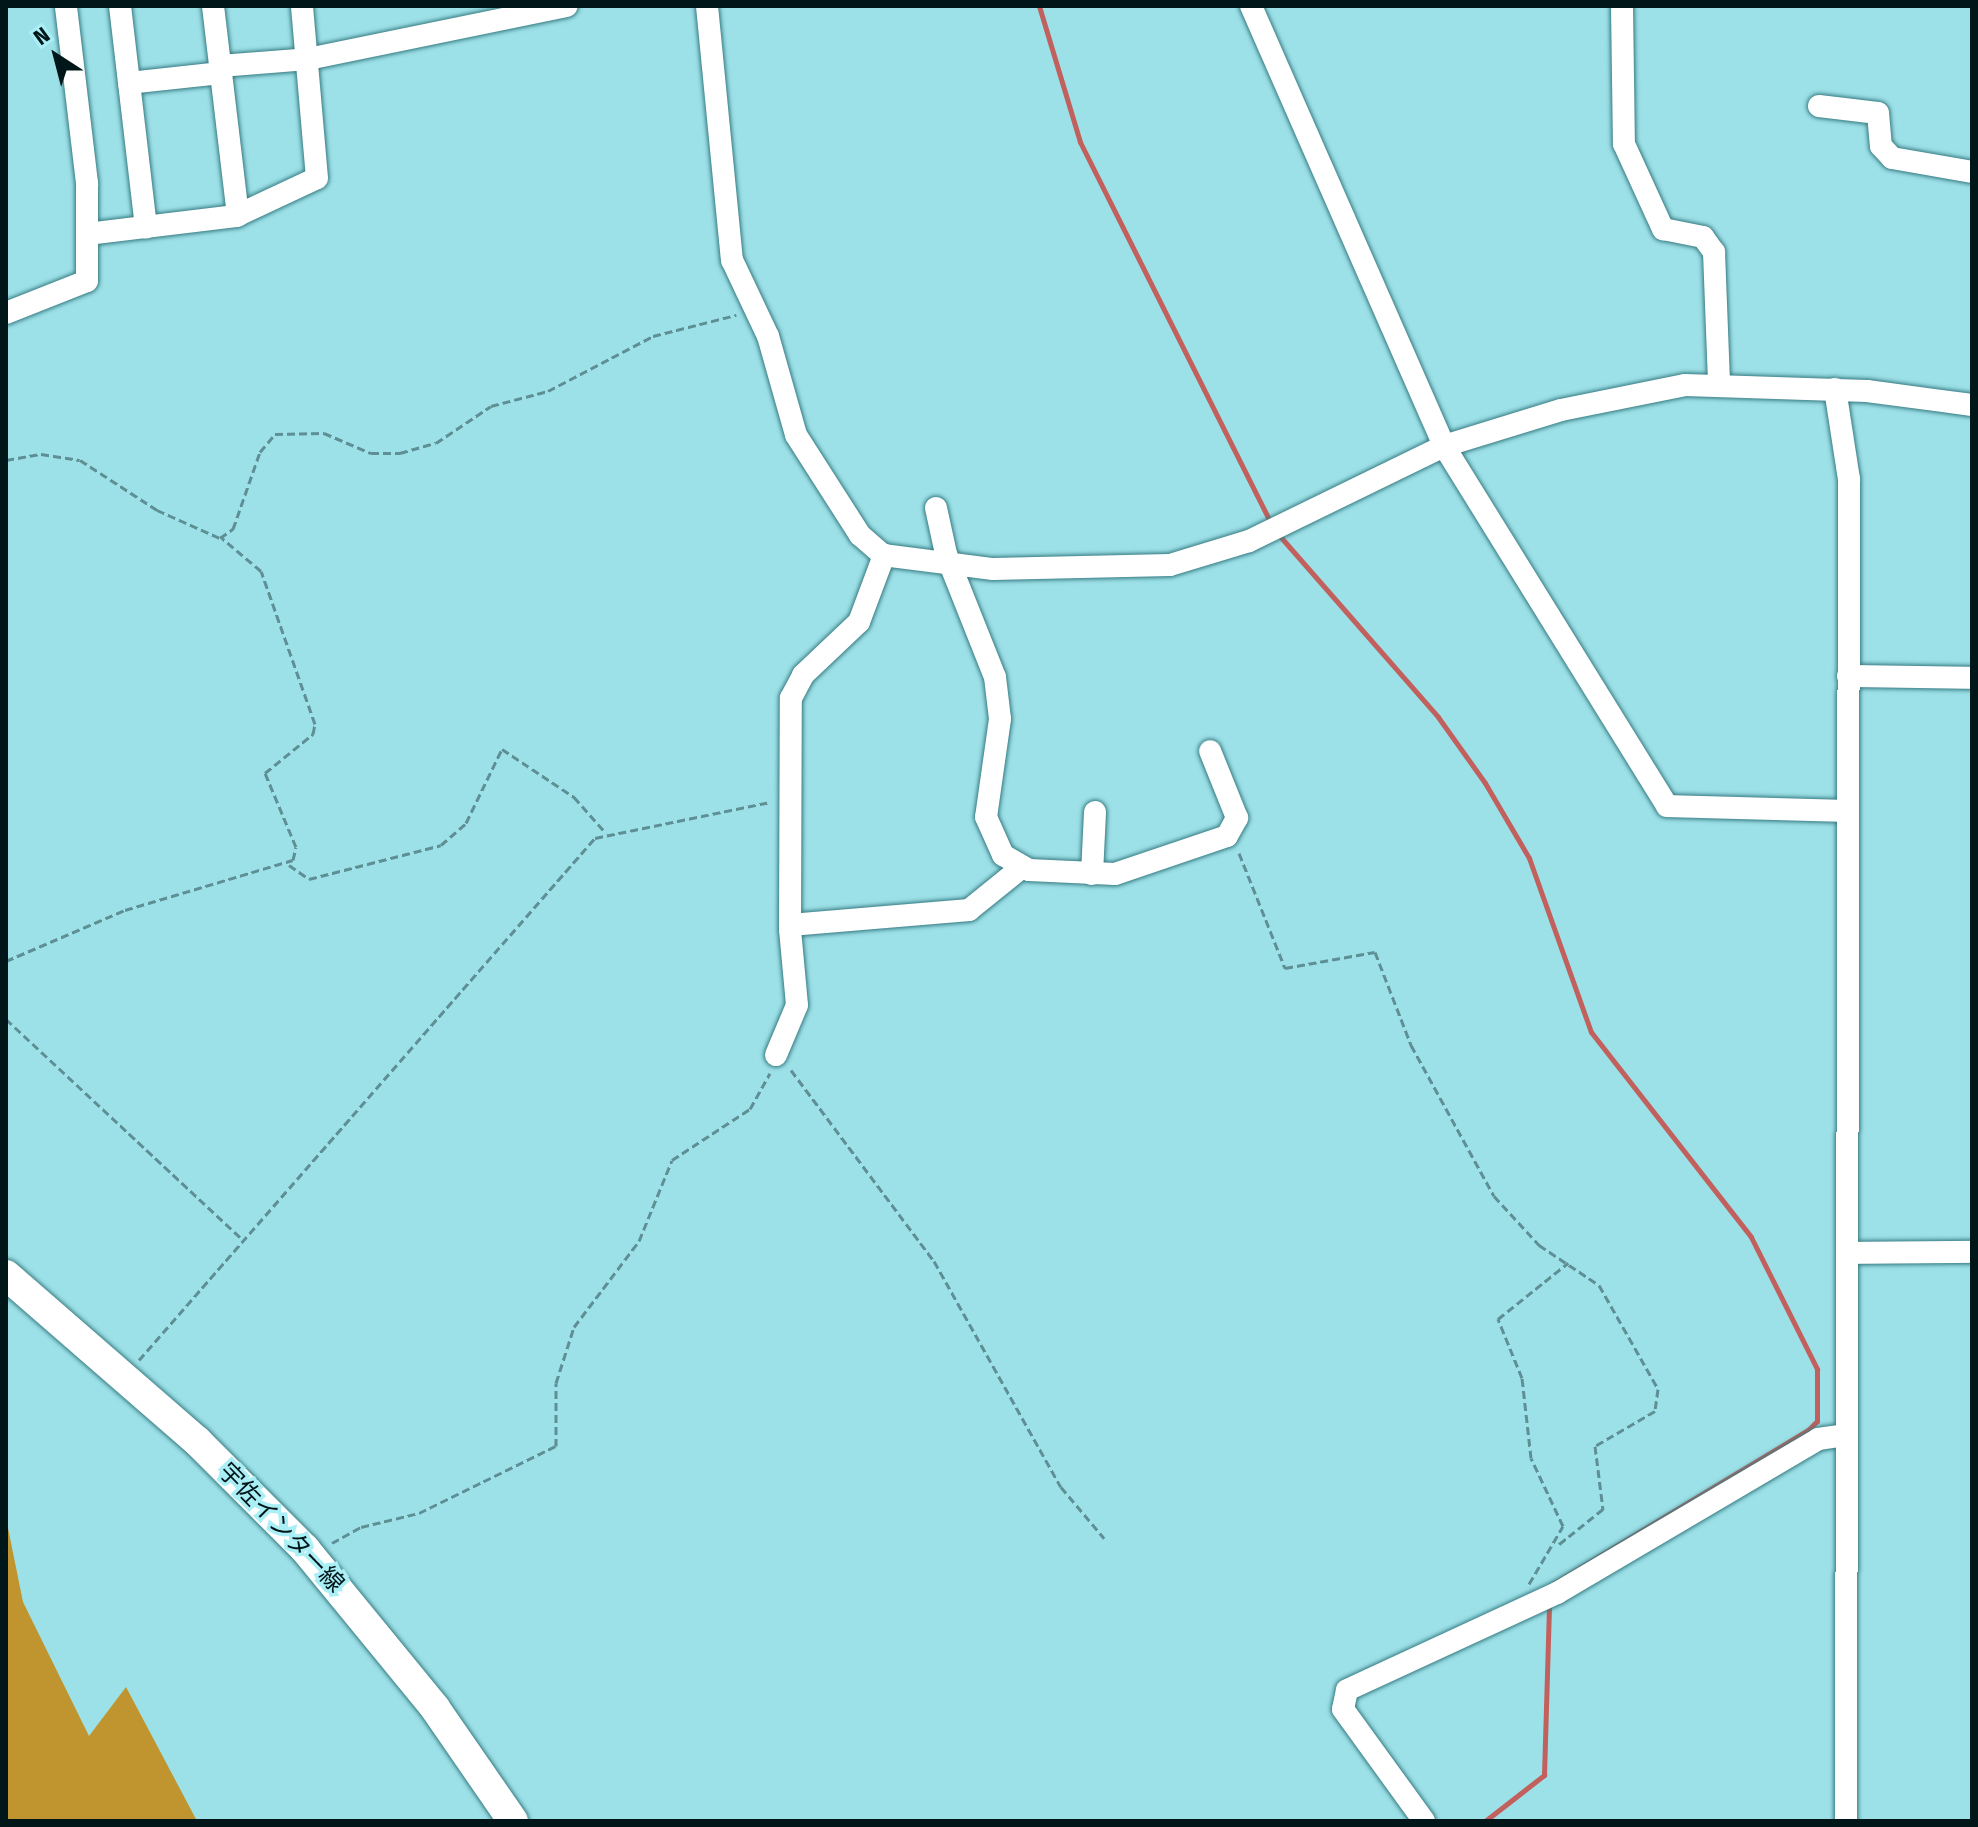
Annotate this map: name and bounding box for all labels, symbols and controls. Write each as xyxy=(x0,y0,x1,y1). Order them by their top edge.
north arrow xyxy=(16,16,96,96)
text: N xyxy=(28,21,55,51)
street label: 宇佐インター線 xyxy=(212,1458,350,1598)

